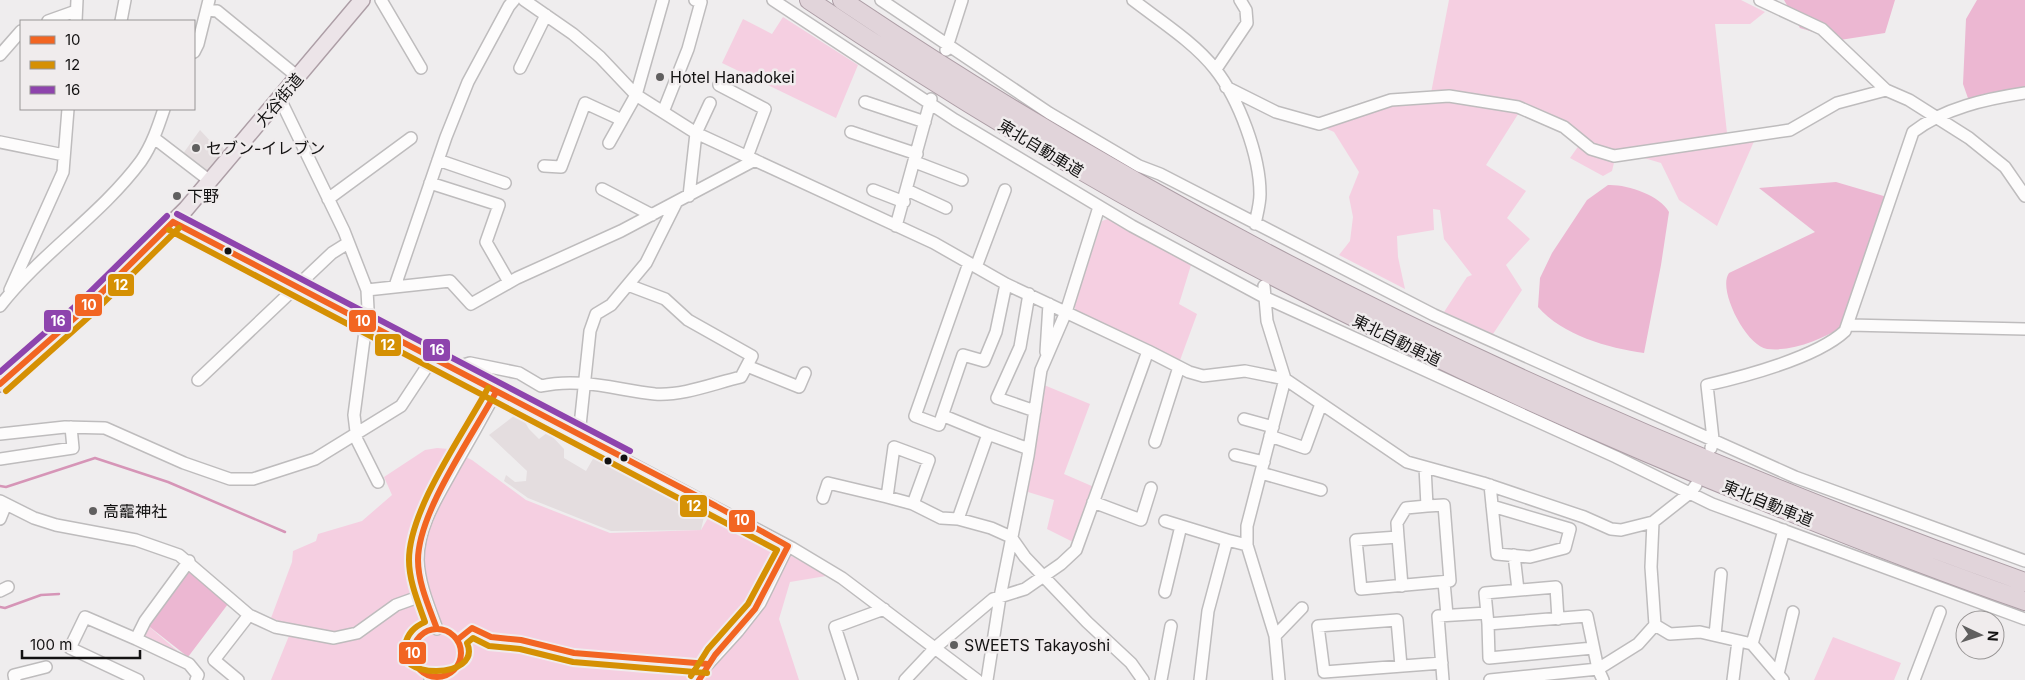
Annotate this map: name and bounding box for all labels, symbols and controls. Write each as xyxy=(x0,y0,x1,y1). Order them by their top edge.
legend xyxy=(20,20,195,110)
text: 10 xyxy=(65,30,81,49)
text: 12 xyxy=(65,55,80,74)
place label: Hotel Hanadokei xyxy=(670,67,795,87)
street label: 大谷街道 xyxy=(251,69,307,131)
marker: Hotel Hanadokei xyxy=(654,71,666,83)
text: 16 xyxy=(65,80,80,99)
street label: 東北自動車道 xyxy=(995,115,1087,181)
place label: セブン-イレブン xyxy=(206,138,325,158)
marker: セブン-イレブン xyxy=(190,142,202,154)
place label: 下野 xyxy=(187,186,219,206)
marker: 下野 xyxy=(171,190,183,202)
unlabelled marker xyxy=(223,246,233,256)
line badge: 12 xyxy=(107,273,135,297)
text: 12 xyxy=(114,276,129,293)
line badge: 10 xyxy=(74,293,103,317)
text: 10 xyxy=(81,296,97,313)
line badge: 16 xyxy=(43,309,72,333)
line badge: 10 xyxy=(348,309,377,333)
street label: 東北自動車道 xyxy=(1349,310,1445,370)
text: 16 xyxy=(50,312,66,329)
text: 10 xyxy=(355,312,371,329)
line badge: 12 xyxy=(374,333,402,357)
text: 12 xyxy=(381,336,396,353)
line badge: 16 xyxy=(422,338,451,362)
text: 16 xyxy=(429,341,445,358)
unlabelled marker xyxy=(619,453,629,463)
unlabelled marker xyxy=(603,456,613,466)
street label: 東北自動車道 xyxy=(1720,476,1816,530)
line badge: 12 xyxy=(679,494,708,518)
text: 12 xyxy=(687,497,702,514)
place label: 高靇神社 xyxy=(103,501,167,521)
marker: 高靇神社 xyxy=(87,505,99,517)
line badge: 10 xyxy=(728,509,756,533)
text: 10 xyxy=(734,511,750,528)
north arrow xyxy=(1955,610,2005,660)
scale bar xyxy=(22,628,140,660)
text: N xyxy=(1985,630,2002,642)
text: 100 m xyxy=(30,635,72,654)
place label: SWEETS Takayoshi xyxy=(964,635,1110,655)
marker: SWEETS Takayoshi xyxy=(948,639,960,651)
line badge: 10 xyxy=(398,641,427,665)
text: 10 xyxy=(405,644,421,661)

